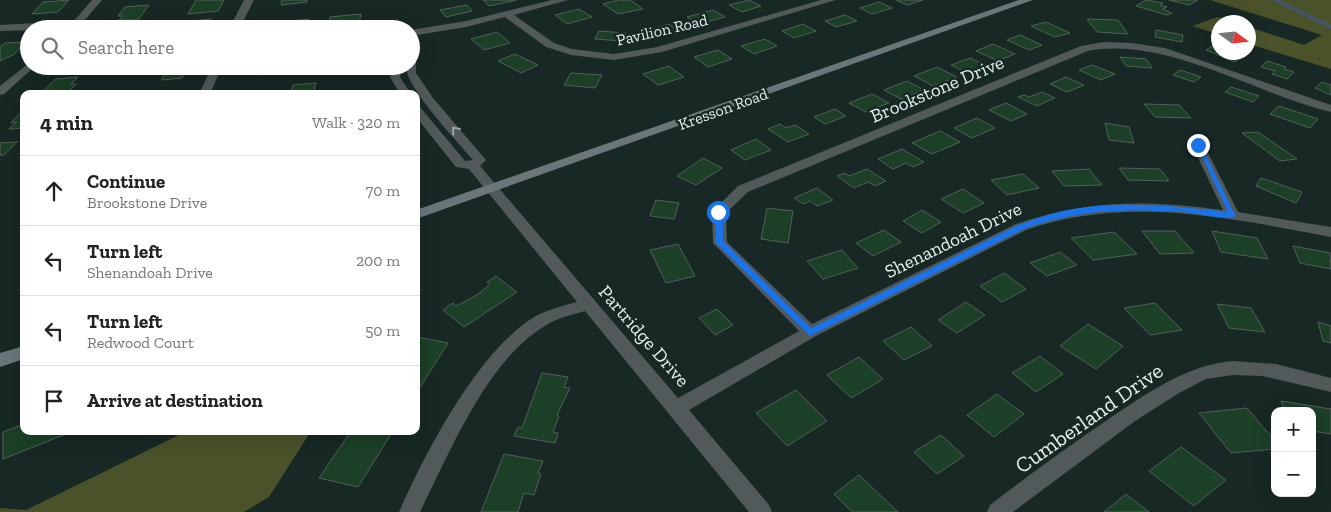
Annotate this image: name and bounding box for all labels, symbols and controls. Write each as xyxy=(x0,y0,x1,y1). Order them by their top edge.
street label: Pavilion Road xyxy=(614,10,710,50)
north arrow xyxy=(1211,15,1256,60)
search box xyxy=(20,20,420,75)
icon: search xyxy=(38,34,66,62)
text: Search here xyxy=(78,36,174,59)
street label: Brookstone Drive xyxy=(867,50,1007,127)
street label: Kresson Road xyxy=(676,84,771,134)
text: 4 min xyxy=(40,110,93,135)
text: Walk · 320 m xyxy=(312,113,400,132)
one-way arrow xyxy=(451,126,460,135)
route end xyxy=(1187,134,1210,157)
text: Continue xyxy=(87,170,165,193)
icon: ahead xyxy=(40,177,68,205)
text: 70 m xyxy=(366,181,400,200)
text: Brookstone Drive xyxy=(87,193,207,212)
street label: Shenandoah Drive xyxy=(881,197,1025,283)
route start xyxy=(707,201,730,224)
text: Turn left xyxy=(87,240,162,263)
icon: left xyxy=(40,247,68,275)
text: 200 m xyxy=(356,251,400,270)
text: Shenandoah Drive xyxy=(87,263,213,282)
street label: Partridge Drive xyxy=(594,280,694,392)
text: Turn left xyxy=(87,310,162,333)
icon: left xyxy=(40,317,68,345)
text: 50 m xyxy=(365,321,400,340)
text: Redwood Court xyxy=(87,333,194,352)
street label: Cumberland Drive xyxy=(1010,357,1168,479)
icon: arrive xyxy=(40,387,68,415)
text: Arrive at destination xyxy=(87,389,263,412)
map controls xyxy=(1271,407,1316,497)
button: + xyxy=(1271,407,1316,452)
button: − xyxy=(1271,452,1316,497)

